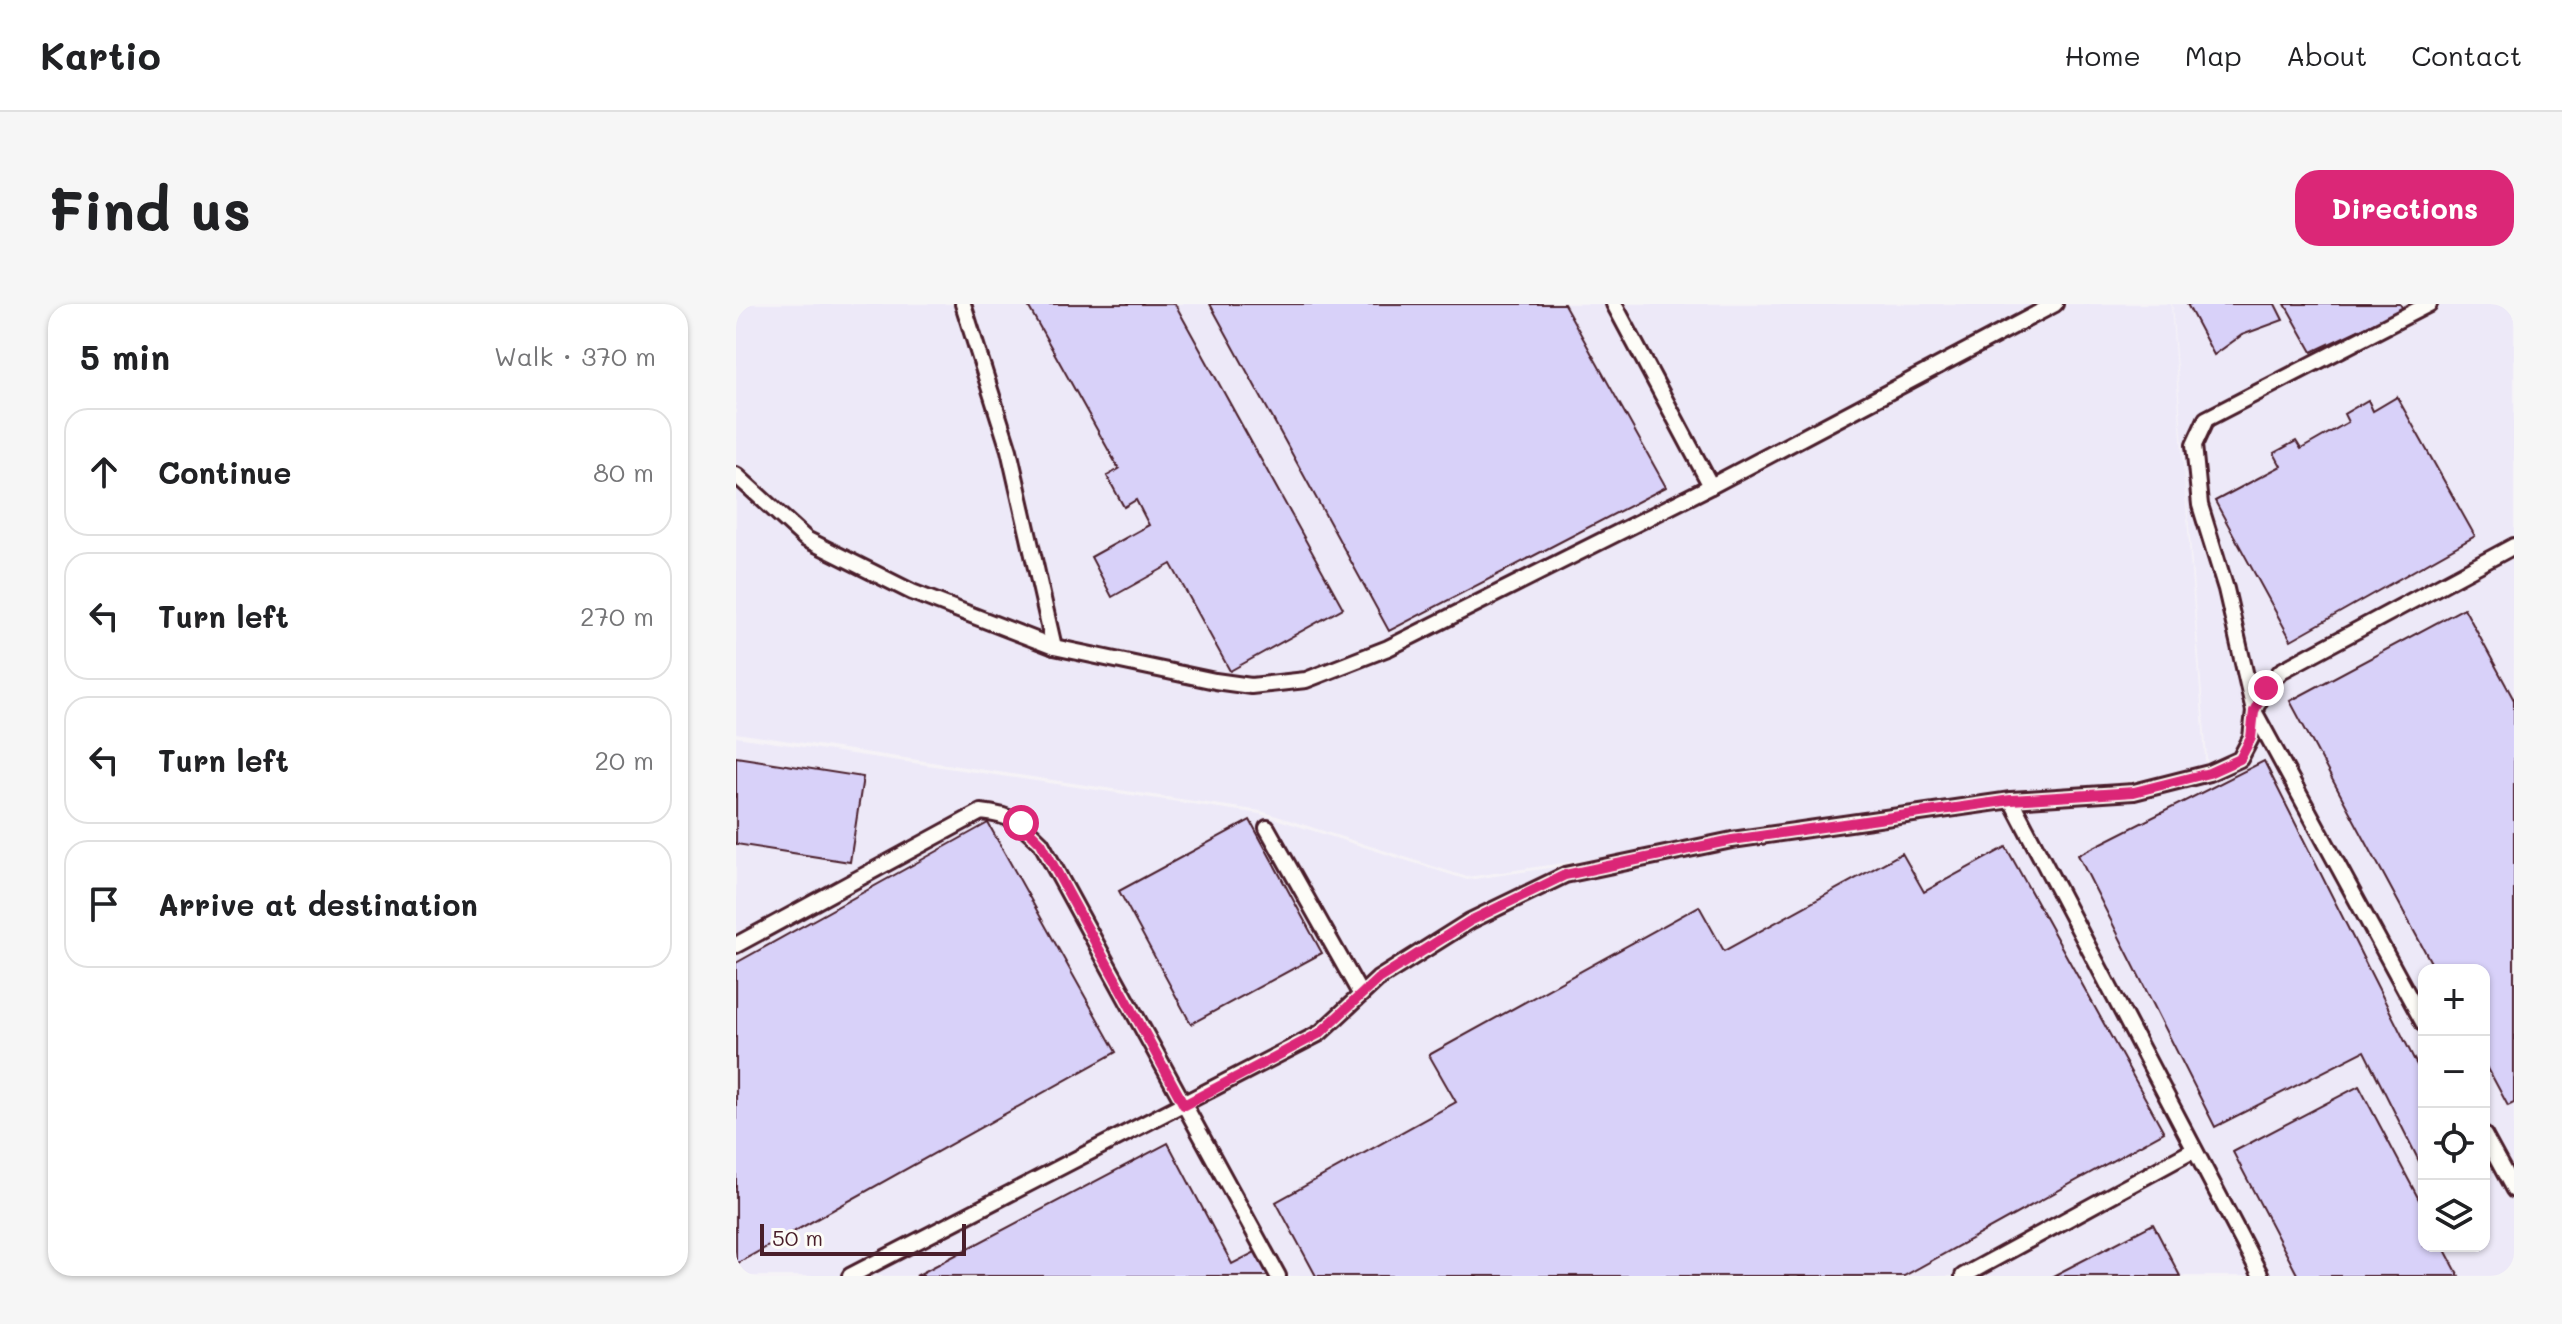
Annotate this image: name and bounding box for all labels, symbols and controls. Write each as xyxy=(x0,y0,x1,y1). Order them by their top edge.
text: Kartio xyxy=(40,30,161,80)
text: Home xyxy=(2065,37,2141,73)
text: Map xyxy=(2185,37,2242,73)
text: About xyxy=(2286,37,2367,73)
text: Contact xyxy=(2411,37,2522,73)
button: Directions xyxy=(2295,170,2514,246)
text: Find us xyxy=(48,172,251,245)
text: 5 min xyxy=(80,334,170,379)
text: Walk · 370 m xyxy=(494,339,656,373)
icon: ahead xyxy=(82,450,126,494)
text: Continue xyxy=(158,452,291,492)
text: 80 m xyxy=(593,455,654,489)
icon: left xyxy=(82,594,126,638)
text: Turn left xyxy=(158,596,289,636)
text: 270 m xyxy=(580,599,654,633)
route end xyxy=(2248,670,2284,706)
icon: left xyxy=(82,738,126,782)
text: Turn left xyxy=(158,740,289,780)
text: 20 m xyxy=(594,743,654,777)
route start xyxy=(1003,805,1039,841)
icon: arrive xyxy=(82,882,126,926)
text: Arrive at destination xyxy=(158,884,478,924)
map controls xyxy=(2418,964,2490,1252)
button: + xyxy=(2418,964,2490,1036)
button: − xyxy=(2418,1036,2490,1108)
button: locate xyxy=(2418,1108,2490,1180)
button: layers xyxy=(2418,1180,2490,1252)
scale bar xyxy=(760,1220,966,1256)
text: 50 m xyxy=(772,1223,823,1252)

